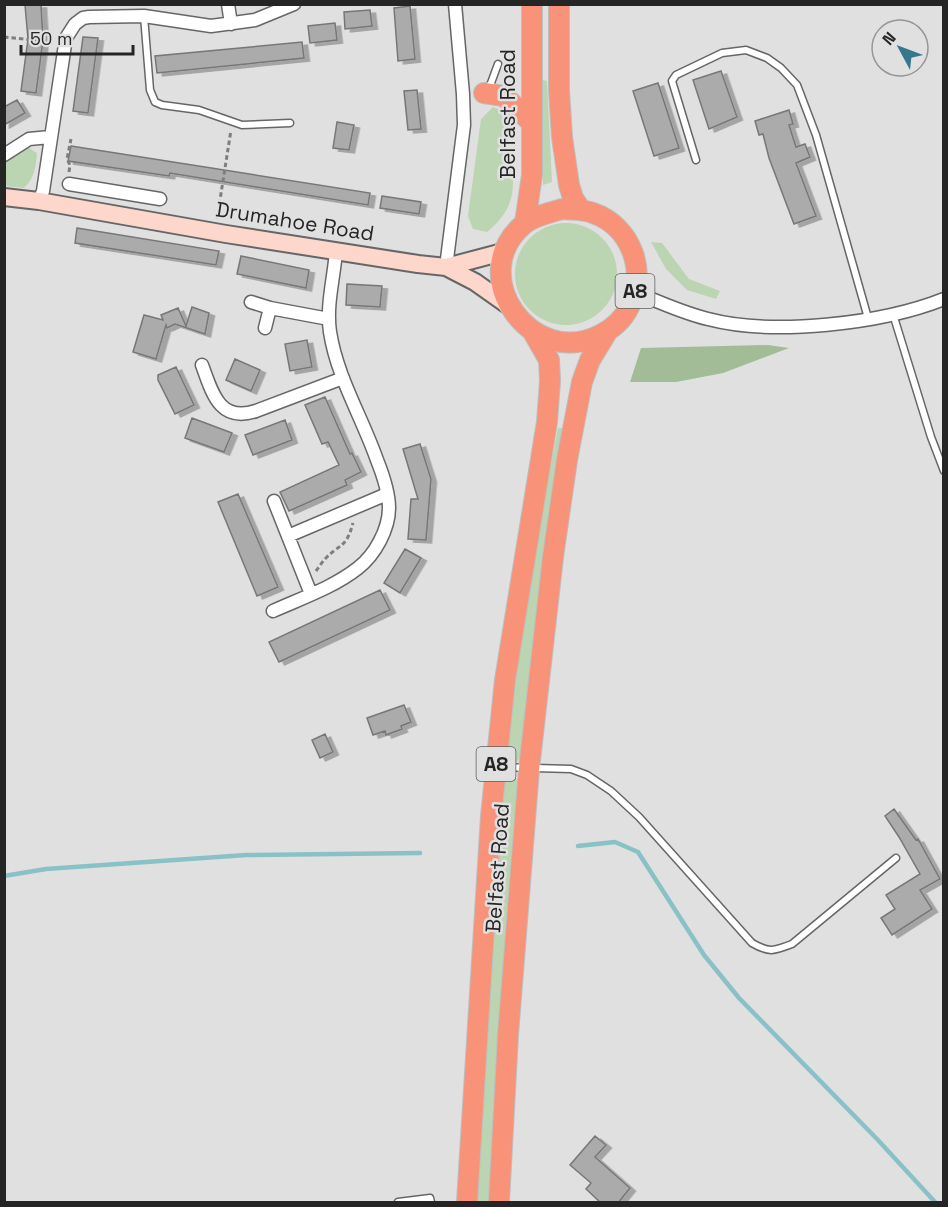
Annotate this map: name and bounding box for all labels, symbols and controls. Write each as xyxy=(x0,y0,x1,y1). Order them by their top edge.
scale bar xyxy=(21,18,134,56)
north arrow xyxy=(870,18,930,78)
text: 50 m xyxy=(30,27,72,50)
text: N xyxy=(878,28,901,49)
street label: Belfast Road xyxy=(494,49,521,179)
street label: Drumahoe Road xyxy=(214,195,376,247)
road number: A8 xyxy=(616,274,654,308)
road number: A8 xyxy=(476,747,516,781)
street label: Belfast Road xyxy=(479,802,515,934)

